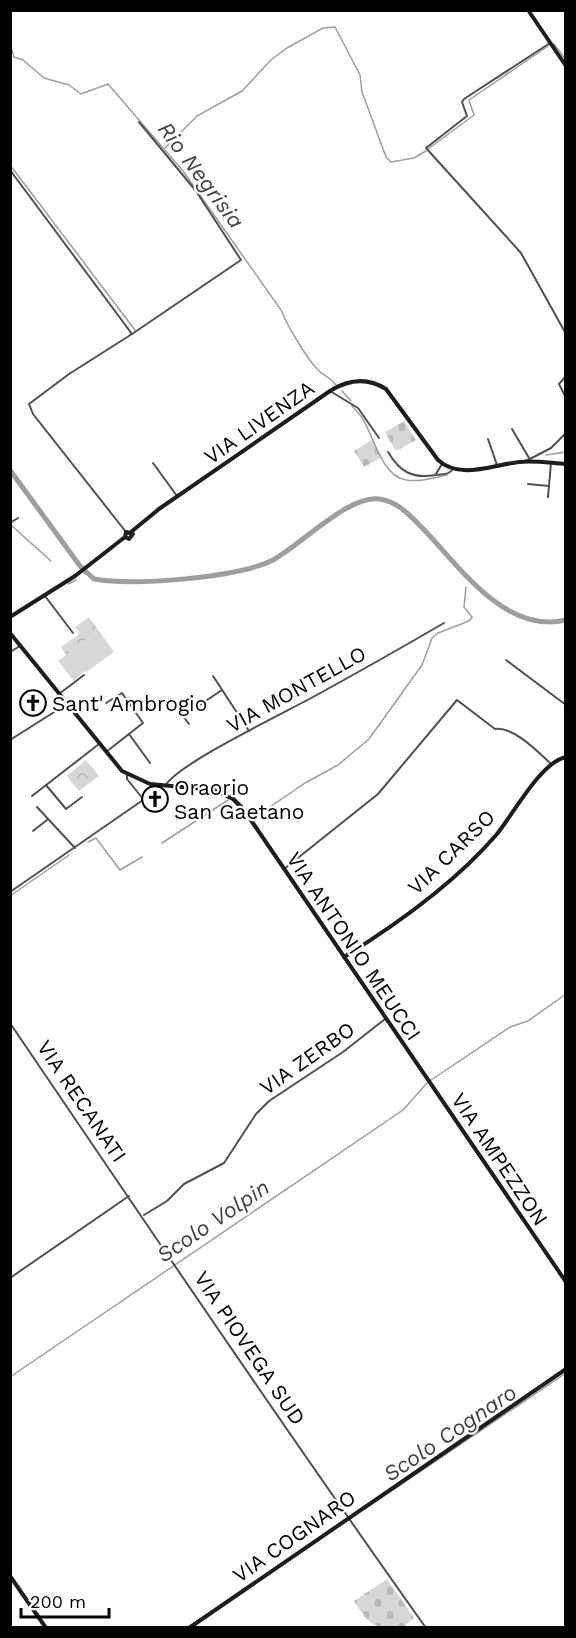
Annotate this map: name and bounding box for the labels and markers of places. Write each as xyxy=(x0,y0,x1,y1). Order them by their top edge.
church icon: Sant' Ambrogio xyxy=(18,688,48,718)
place label: Sant' Ambrogio xyxy=(52,691,207,716)
place label: Oraorio San Gaetano xyxy=(174,775,304,824)
church icon: Oraorio San Gaetano xyxy=(140,784,170,814)

